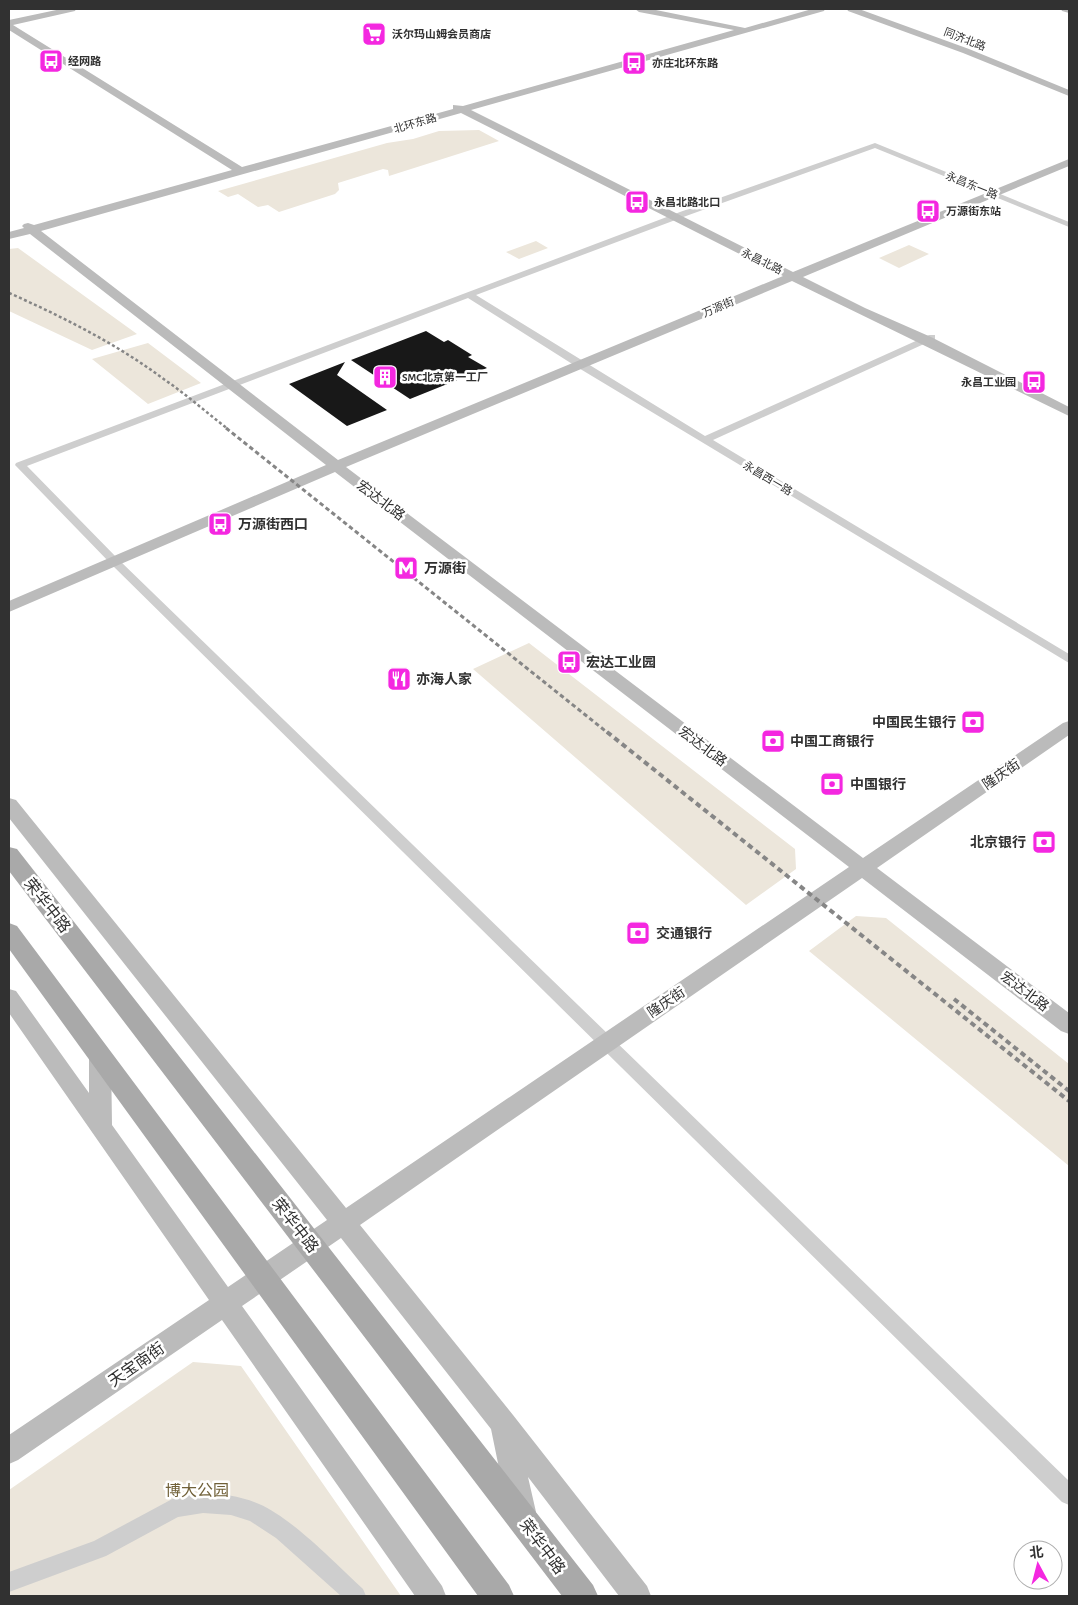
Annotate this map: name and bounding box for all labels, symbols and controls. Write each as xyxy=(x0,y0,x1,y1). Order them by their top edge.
supermarket icon: 沃尔玛山姆会员商店 xyxy=(361,21,387,47)
street label: 同济北路 xyxy=(942,26,988,52)
place label: 沃尔玛山姆会员商店 xyxy=(392,28,491,40)
bus stop icon: 经网路 xyxy=(38,48,64,74)
bus stop icon: 亦庄北环东路 xyxy=(621,50,647,76)
place label: 经网路 xyxy=(68,55,102,67)
place label: 亦庄北环东路 xyxy=(652,57,719,69)
street label: 北环东路 xyxy=(392,111,438,135)
street label: 永昌东一路 xyxy=(944,169,1000,201)
bus stop icon: 永昌北路北口 xyxy=(624,189,650,215)
place label: 永昌北路北口 xyxy=(654,196,720,208)
bus stop icon: 万源街东站 xyxy=(915,198,941,224)
place label: 万源街东站 xyxy=(946,205,1001,217)
street label: 永昌北路 xyxy=(740,246,784,276)
street label: 万源街 xyxy=(700,295,736,319)
building icon: SMC北京第一工厂 xyxy=(372,364,398,390)
bus stop icon: 永昌工业园 xyxy=(1021,369,1047,395)
place label: SMC北京第一工厂 xyxy=(402,371,488,383)
place label: 永昌工业园 xyxy=(961,376,1016,388)
street label: 永昌西一路 xyxy=(741,459,795,497)
street label: 宏达北路 xyxy=(354,477,408,523)
bus stop icon: 万源街西口 xyxy=(207,511,233,537)
place label: 万源街西口 xyxy=(238,517,308,532)
metro station icon: 万源街 xyxy=(393,555,419,581)
place label: 万源街 xyxy=(424,561,466,576)
bus stop icon: 宏达工业园 xyxy=(556,649,582,675)
place label: 宏达工业园 xyxy=(586,654,656,670)
restaurant icon: 亦海人家 xyxy=(386,666,412,692)
place label: 亦海人家 xyxy=(416,671,472,687)
bank icon: 中国民生银行 xyxy=(960,709,986,735)
place label: 中国民生银行 xyxy=(872,715,956,730)
street label: 宏达北路 xyxy=(676,723,730,769)
bank icon: 中国工商银行 xyxy=(760,728,786,754)
place label: 中国工商银行 xyxy=(790,734,874,749)
street label: 隆庆街 xyxy=(980,756,1023,792)
bank icon: 中国银行 xyxy=(819,771,845,797)
place label: 中国银行 xyxy=(850,777,906,792)
bank icon: 北京银行 xyxy=(1031,829,1057,855)
place label: 北京银行 xyxy=(970,834,1026,850)
street label: 荣华中路 xyxy=(21,875,74,936)
bank icon: 交通银行 xyxy=(625,920,651,946)
place label: 交通银行 xyxy=(656,926,712,941)
street label: 宏达北路 xyxy=(998,968,1052,1014)
street label: 隆庆街 xyxy=(645,984,688,1020)
street label: 荣华中路 xyxy=(269,1195,322,1256)
street label: 天宝南街 xyxy=(105,1339,167,1390)
park label: 博大公园 xyxy=(165,1482,229,1499)
street label: 荣华中路 xyxy=(517,1516,569,1577)
north arrow xyxy=(1013,1540,1063,1590)
text: 北 xyxy=(1029,1544,1044,1561)

